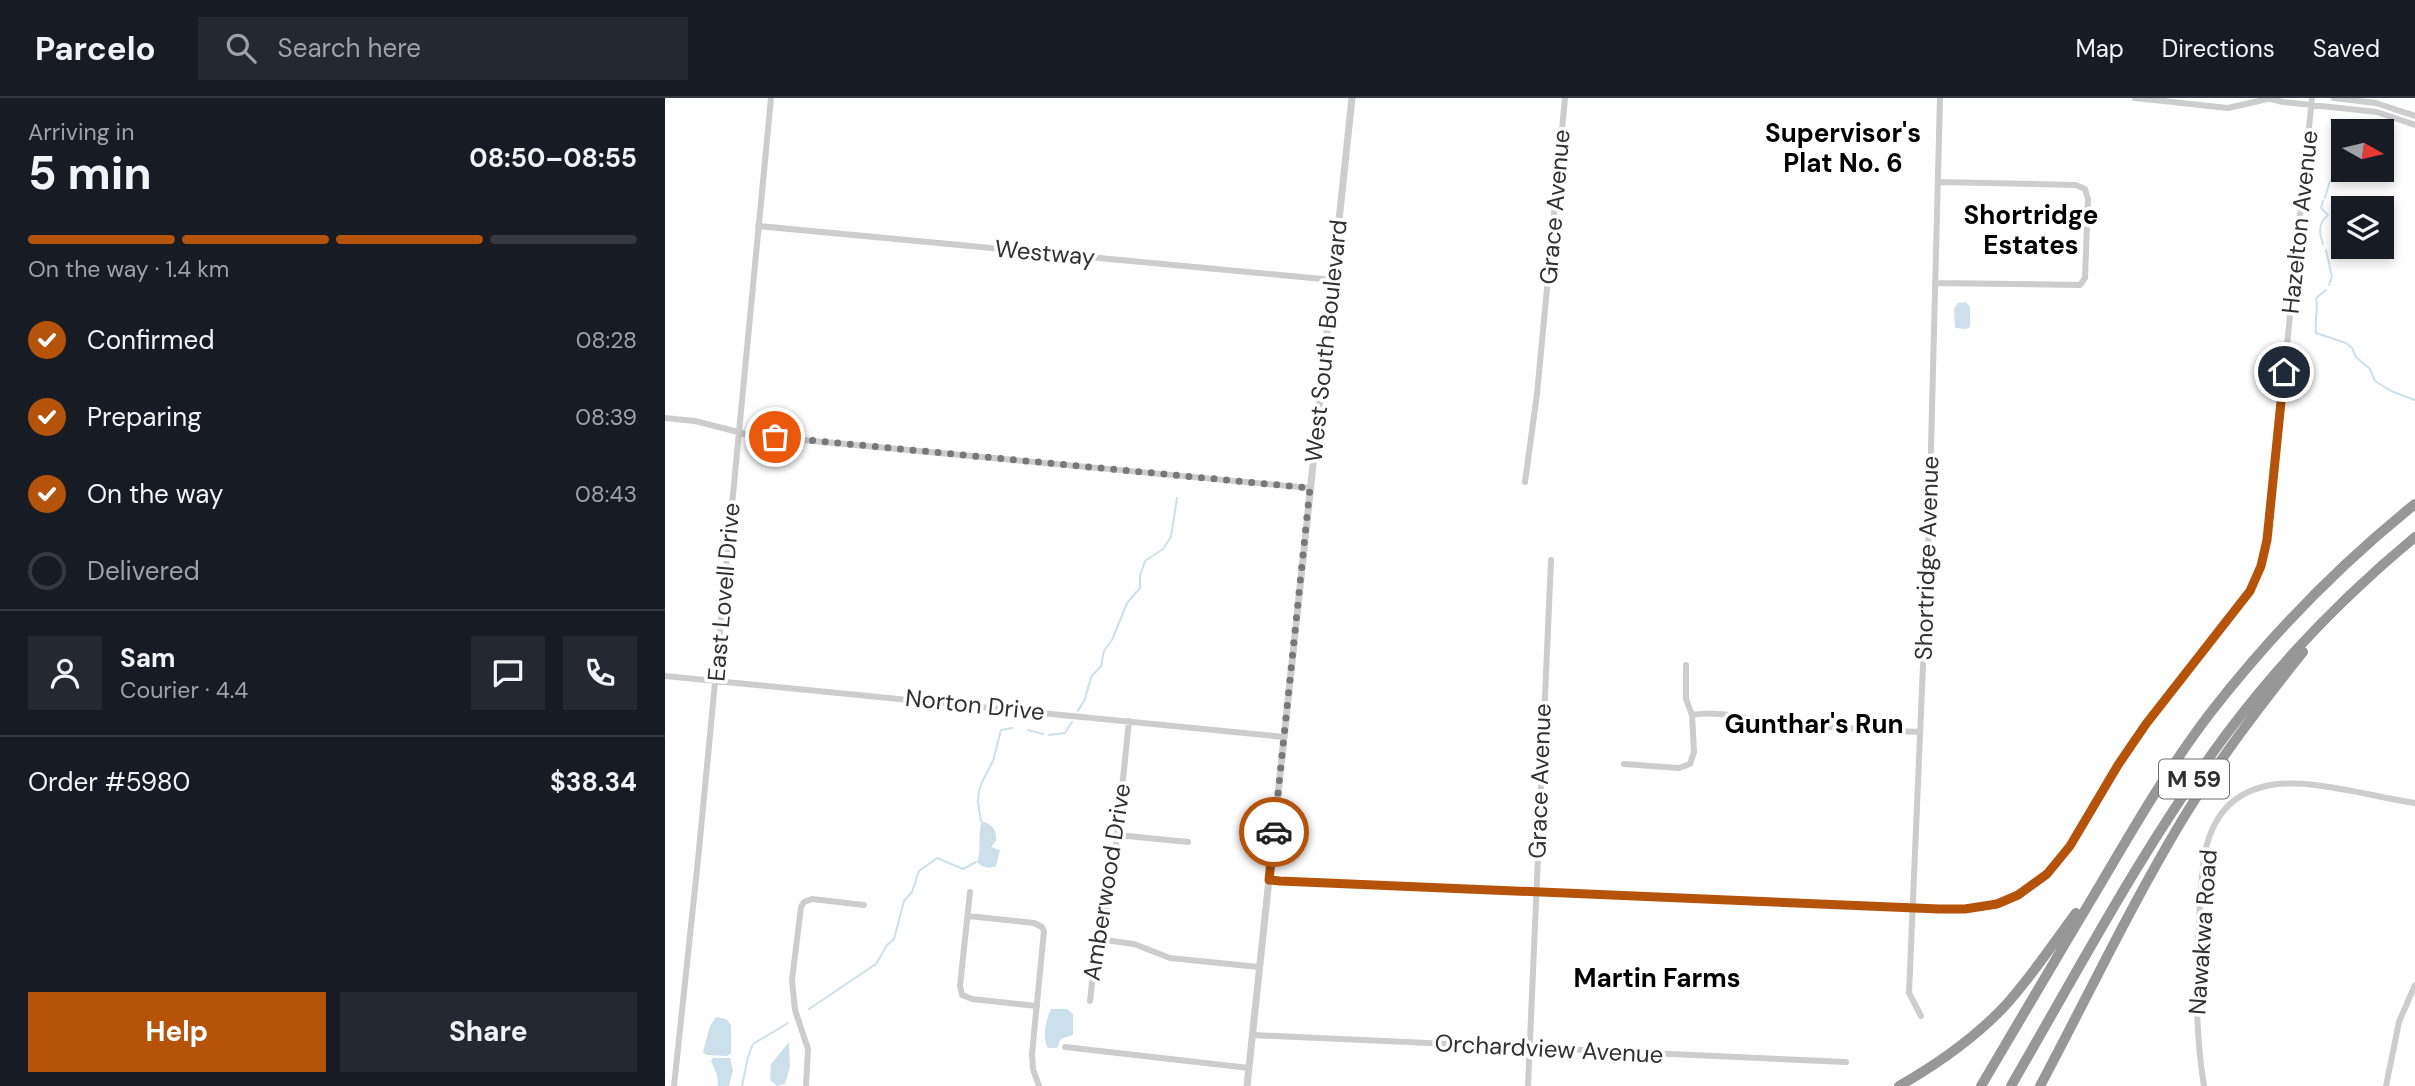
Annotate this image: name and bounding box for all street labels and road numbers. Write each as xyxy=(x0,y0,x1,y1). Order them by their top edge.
street label: Grace Avenue xyxy=(1532,128,1577,286)
street label: Hazelton Avenue xyxy=(2274,129,2325,315)
street label: West South Boulevard xyxy=(1297,218,1354,464)
street label: Westway xyxy=(994,233,1096,272)
street label: Shortridge Avenue xyxy=(1907,455,1946,661)
street label: East Lovell Drive xyxy=(700,501,747,683)
street label: Norton Drive xyxy=(904,682,1046,727)
street label: Grace Avenue xyxy=(1521,703,1558,859)
road number: M 59 xyxy=(2159,760,2229,799)
street label: Amberwood Drive xyxy=(1076,781,1137,983)
street label: Nawakwa Road xyxy=(2181,848,2224,1016)
street label: Orchardview Avenue xyxy=(1434,1027,1664,1070)

